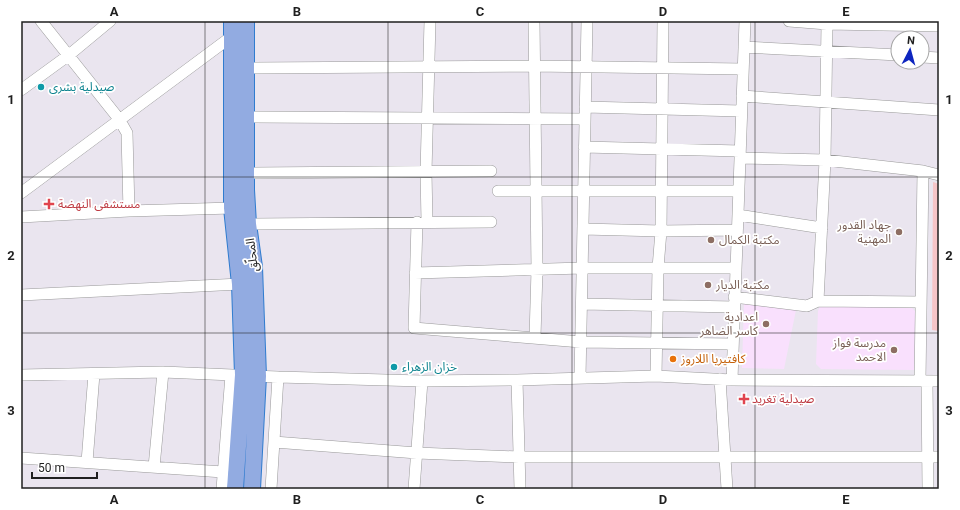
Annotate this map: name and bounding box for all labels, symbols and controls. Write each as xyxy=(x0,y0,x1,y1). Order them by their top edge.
text: A xyxy=(110,4,119,19)
text: B xyxy=(293,4,301,19)
text: C xyxy=(476,4,485,19)
text: D xyxy=(659,4,667,19)
text: E xyxy=(842,4,850,19)
north arrow xyxy=(890,30,930,70)
text: N xyxy=(906,34,916,47)
place label: صيدلية بشرى xyxy=(49,80,115,94)
marker: صيدلية بشرى xyxy=(36,82,46,92)
text: 1 xyxy=(7,92,15,107)
text: 1 xyxy=(945,92,953,107)
place label: مستشفى النهضة xyxy=(58,197,140,211)
marker: مستشفى النهضة xyxy=(43,198,55,210)
place label: جهاد القدور المهنية xyxy=(837,218,891,246)
marker: جهاد القدور المهنية xyxy=(894,227,904,237)
place label: مكتبة الكمال xyxy=(719,233,780,247)
marker: مكتبة الكمال xyxy=(706,235,716,245)
street label: المحلّق xyxy=(241,237,262,273)
text: 2 xyxy=(7,248,15,263)
text: 2 xyxy=(945,248,953,263)
place label: مكتبة الديار xyxy=(715,278,770,292)
marker: مكتبة الديار xyxy=(703,280,713,290)
place label: اعدادية كاسر الضاهر xyxy=(699,310,759,338)
marker: اعدادية كاسر الضاهر xyxy=(761,319,771,329)
place label: مدرسة فواز الاحمد xyxy=(832,336,886,364)
marker: مدرسة فواز الاحمد xyxy=(889,345,899,355)
place label: كافتيريا اللاروز xyxy=(680,352,747,366)
marker: كافتيريا اللاروز xyxy=(668,354,678,364)
place label: خزان الزهراء xyxy=(402,360,457,374)
marker: خزان الزهراء xyxy=(389,362,399,372)
place label: صيدلية تغريد xyxy=(752,392,814,406)
marker: صيدلية تغريد xyxy=(739,394,749,404)
text: 3 xyxy=(7,403,15,418)
text: 3 xyxy=(945,403,953,418)
scale bar xyxy=(32,454,97,480)
text: 50 m xyxy=(38,461,65,475)
text: A xyxy=(110,492,119,507)
text: B xyxy=(293,492,301,507)
text: C xyxy=(476,492,485,507)
text: D xyxy=(659,492,667,507)
text: E xyxy=(842,492,850,507)

